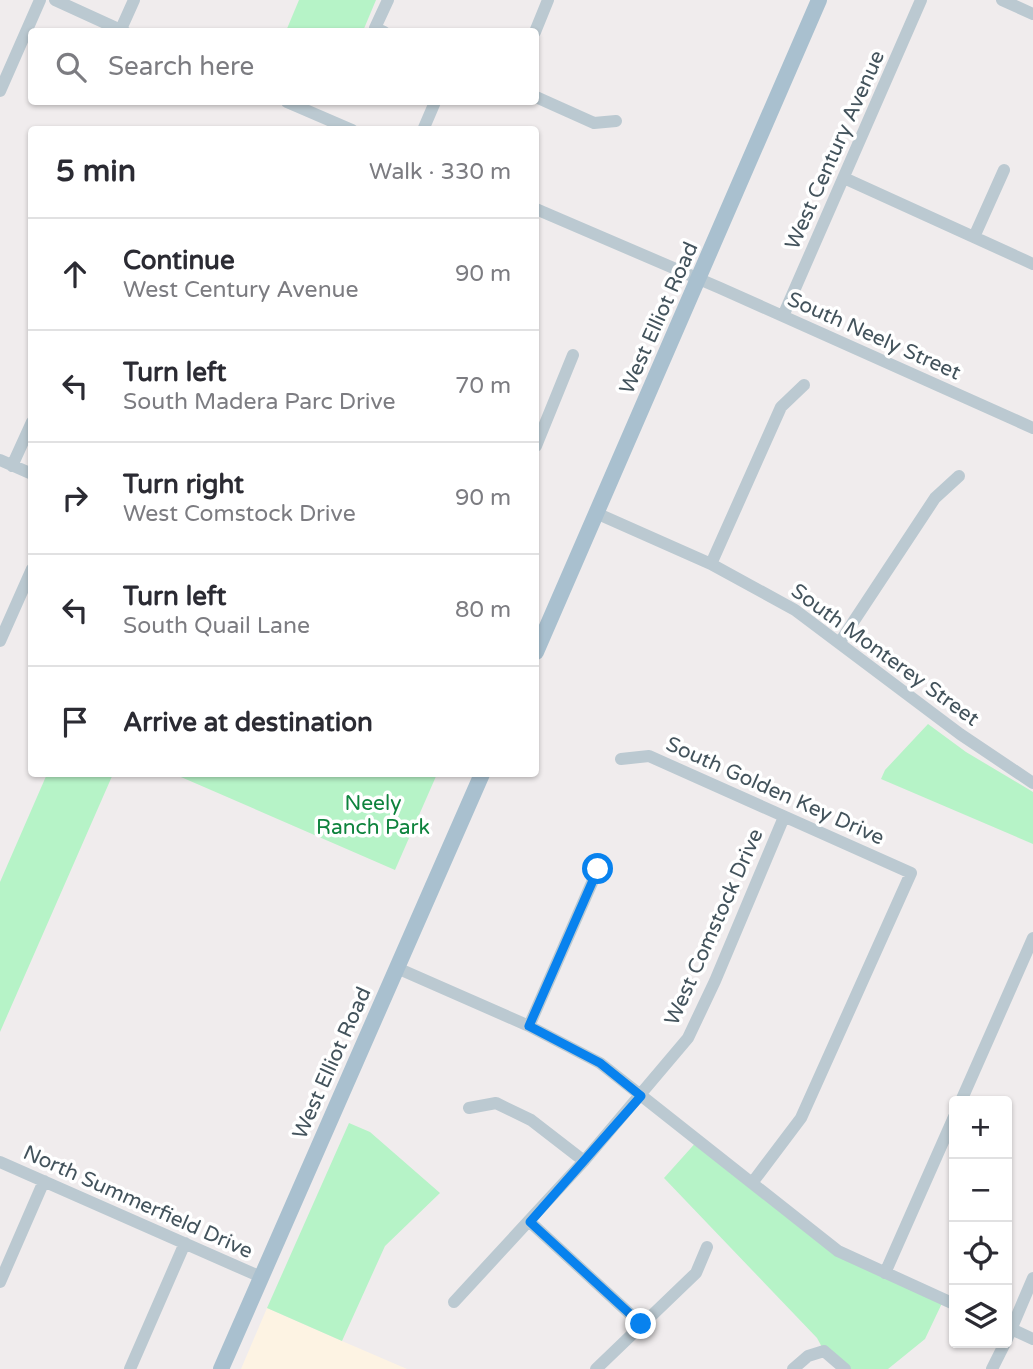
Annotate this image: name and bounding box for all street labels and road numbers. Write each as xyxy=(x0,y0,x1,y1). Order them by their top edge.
street label: West Century Avenue xyxy=(780,47,890,253)
street label: West Elliot Road xyxy=(614,238,704,398)
street label: South Neely Street xyxy=(783,287,965,385)
street label: South Monterey Street xyxy=(786,578,984,732)
street label: South Golden Key Drive xyxy=(662,732,888,851)
street label: West Comstock Drive xyxy=(659,825,769,1029)
street label: West Elliot Road xyxy=(287,983,377,1143)
street label: North Summerfield Drive xyxy=(19,1140,257,1264)

